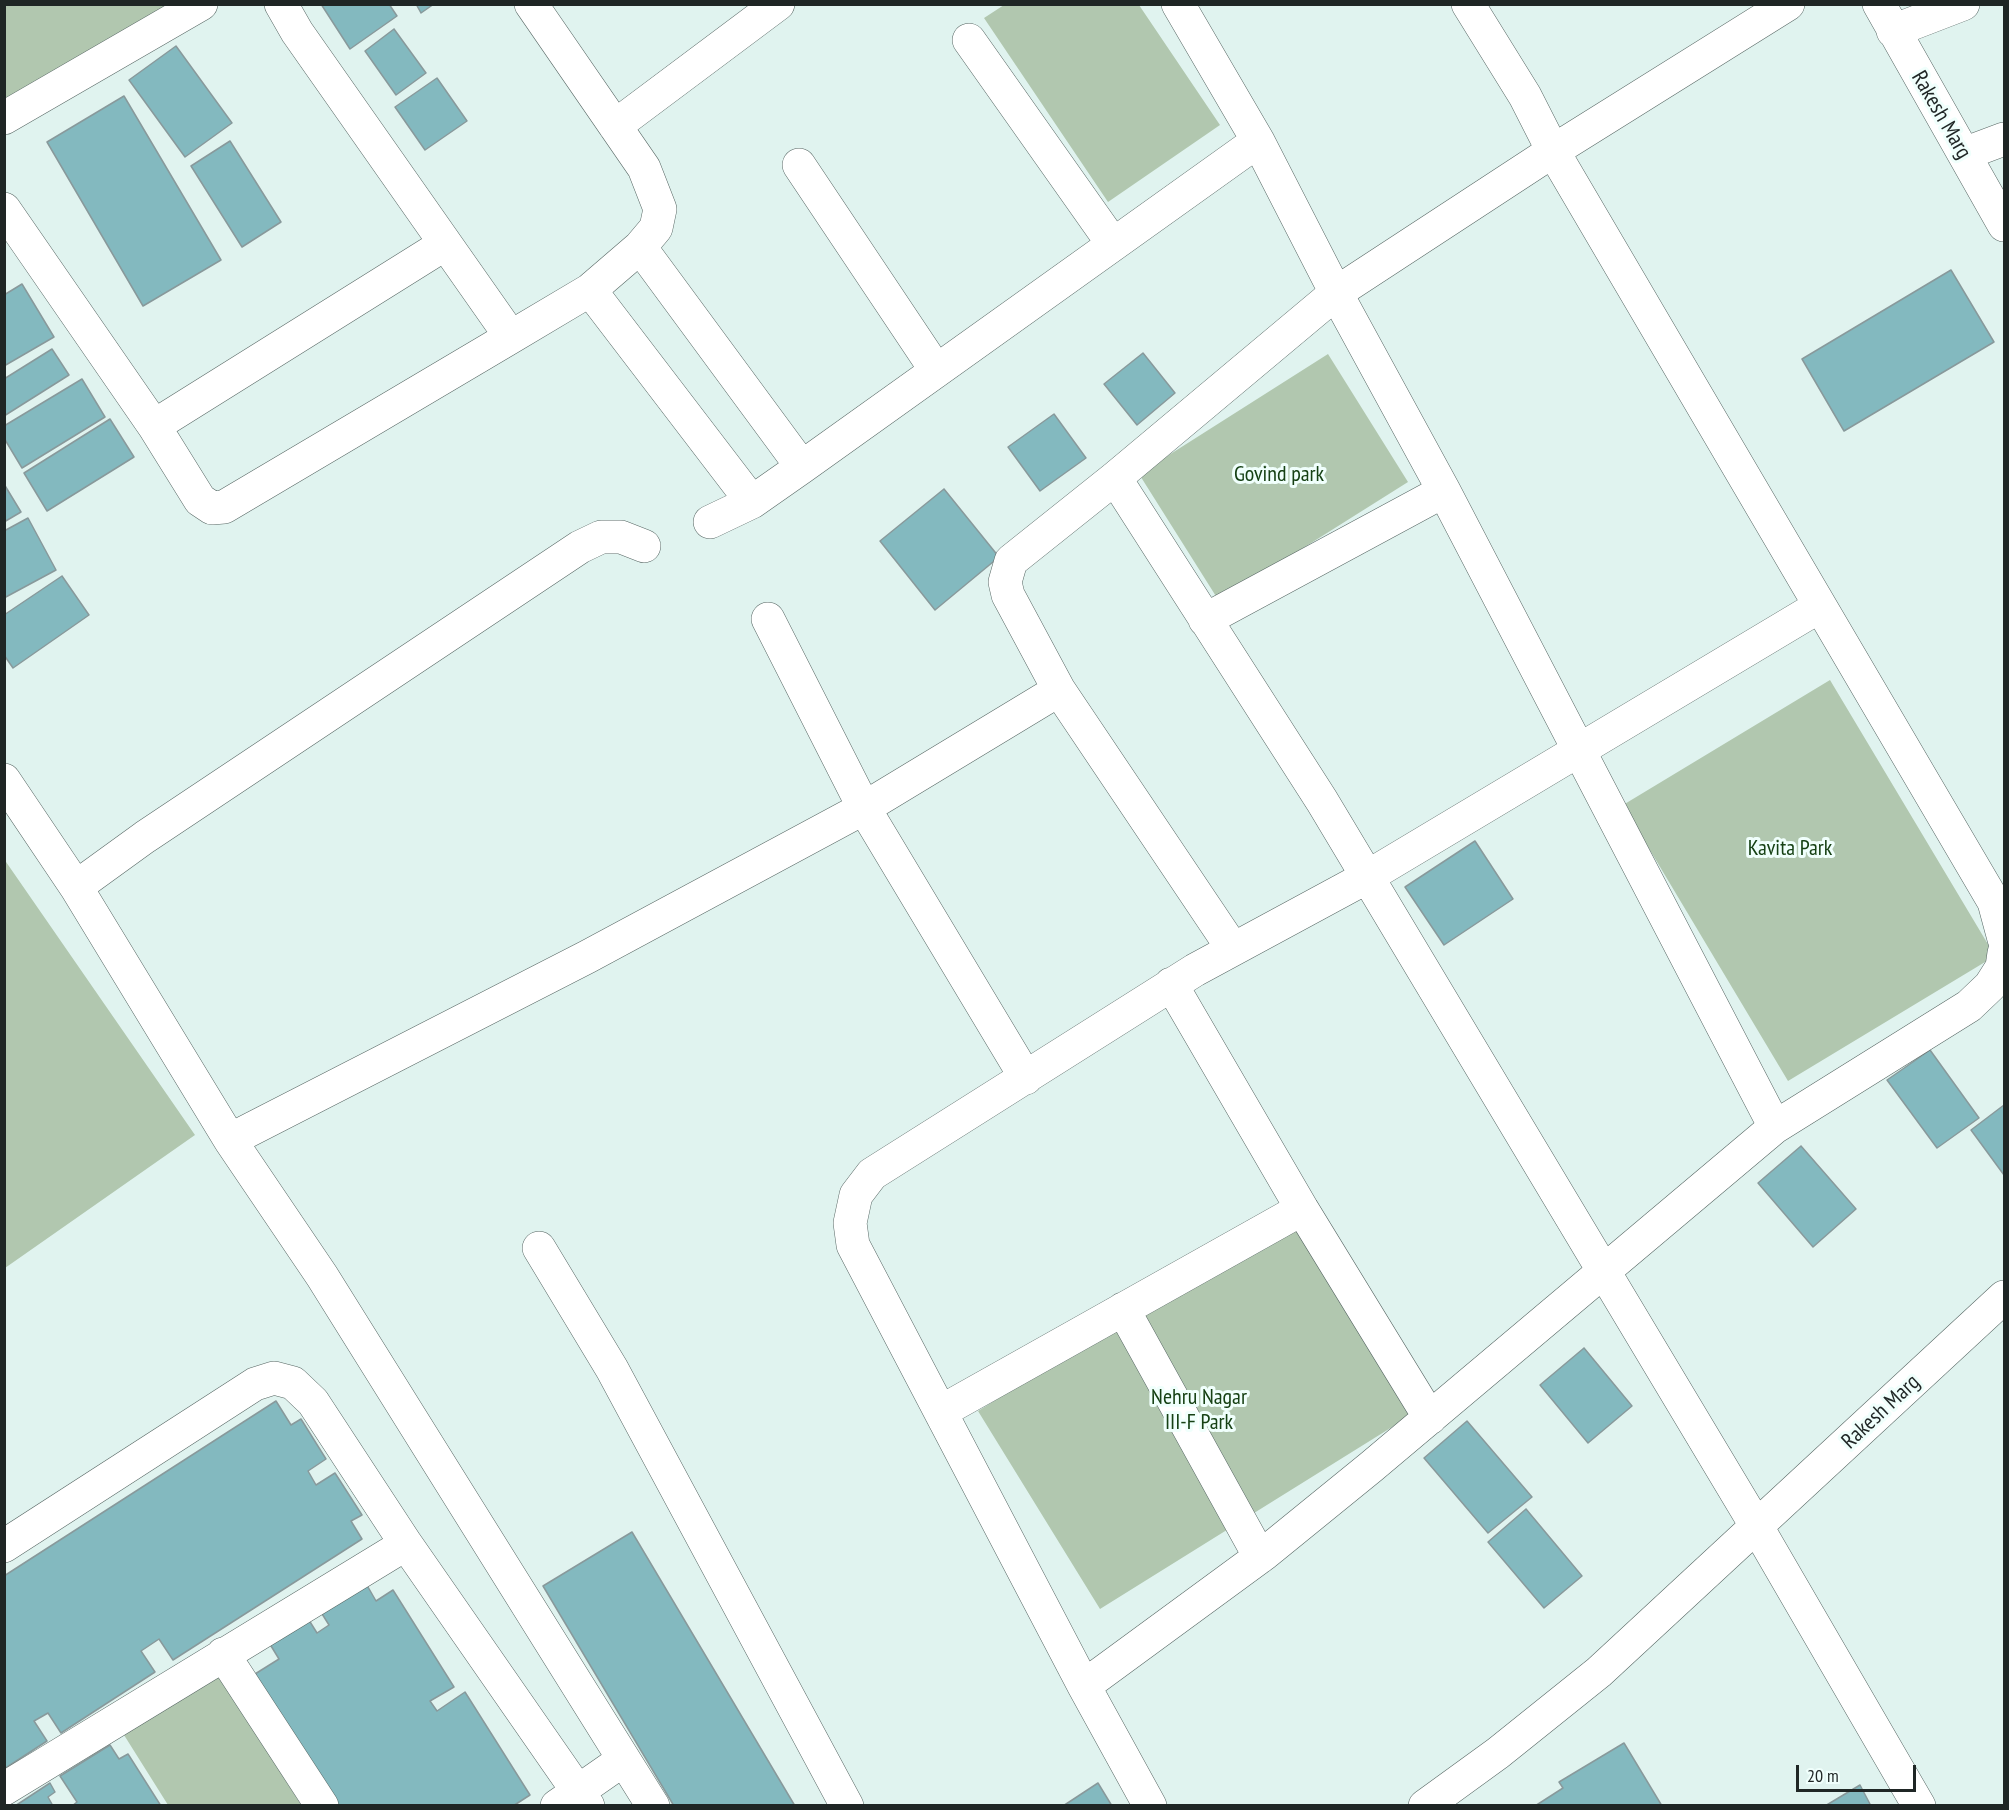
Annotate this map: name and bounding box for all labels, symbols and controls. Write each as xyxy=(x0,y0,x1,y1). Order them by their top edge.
street label: Rakesh Marg xyxy=(1905,66,1977,164)
park label: Govind park xyxy=(1234,462,1324,488)
park label: Kavita Park xyxy=(1748,836,1832,862)
street label: Rakesh Marg xyxy=(1837,1369,1925,1455)
park label: Nehru Nagar III-F Park xyxy=(1151,1385,1247,1436)
scale bar xyxy=(1799,1753,1919,1791)
text: 20 m xyxy=(1807,1764,1839,1787)

